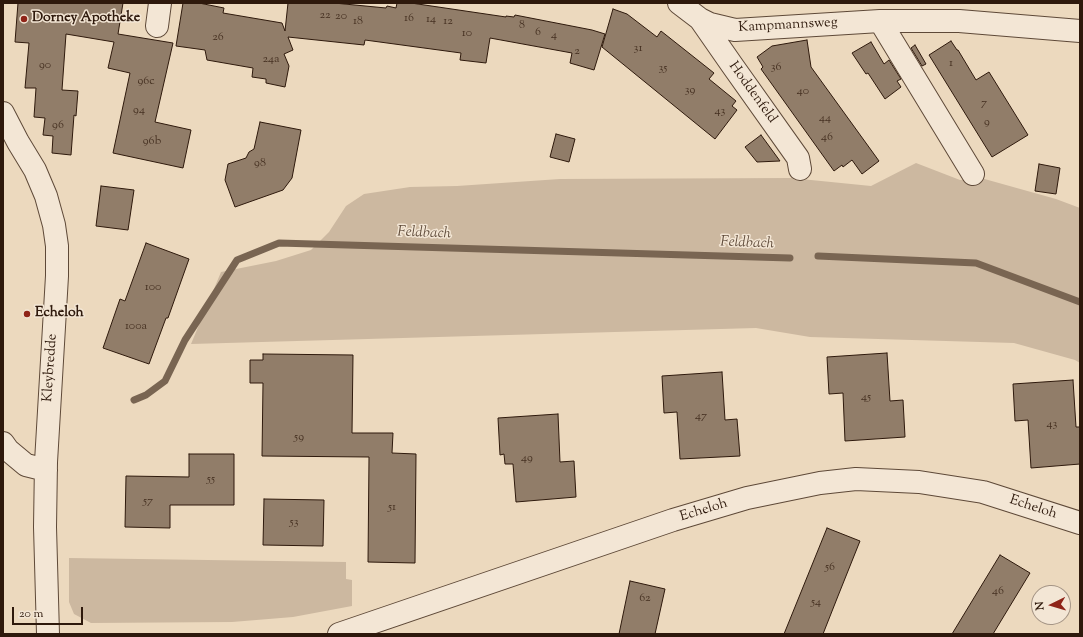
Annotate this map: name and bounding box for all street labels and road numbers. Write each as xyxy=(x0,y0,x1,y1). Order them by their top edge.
street label: Kampmannsweg xyxy=(738,15,838,37)
street label: Hoddenfeld xyxy=(724,59,780,127)
street label: Kleybredde xyxy=(40,333,62,403)
street label: Echeloh xyxy=(1007,492,1059,524)
street label: Echeloh xyxy=(678,496,730,526)

